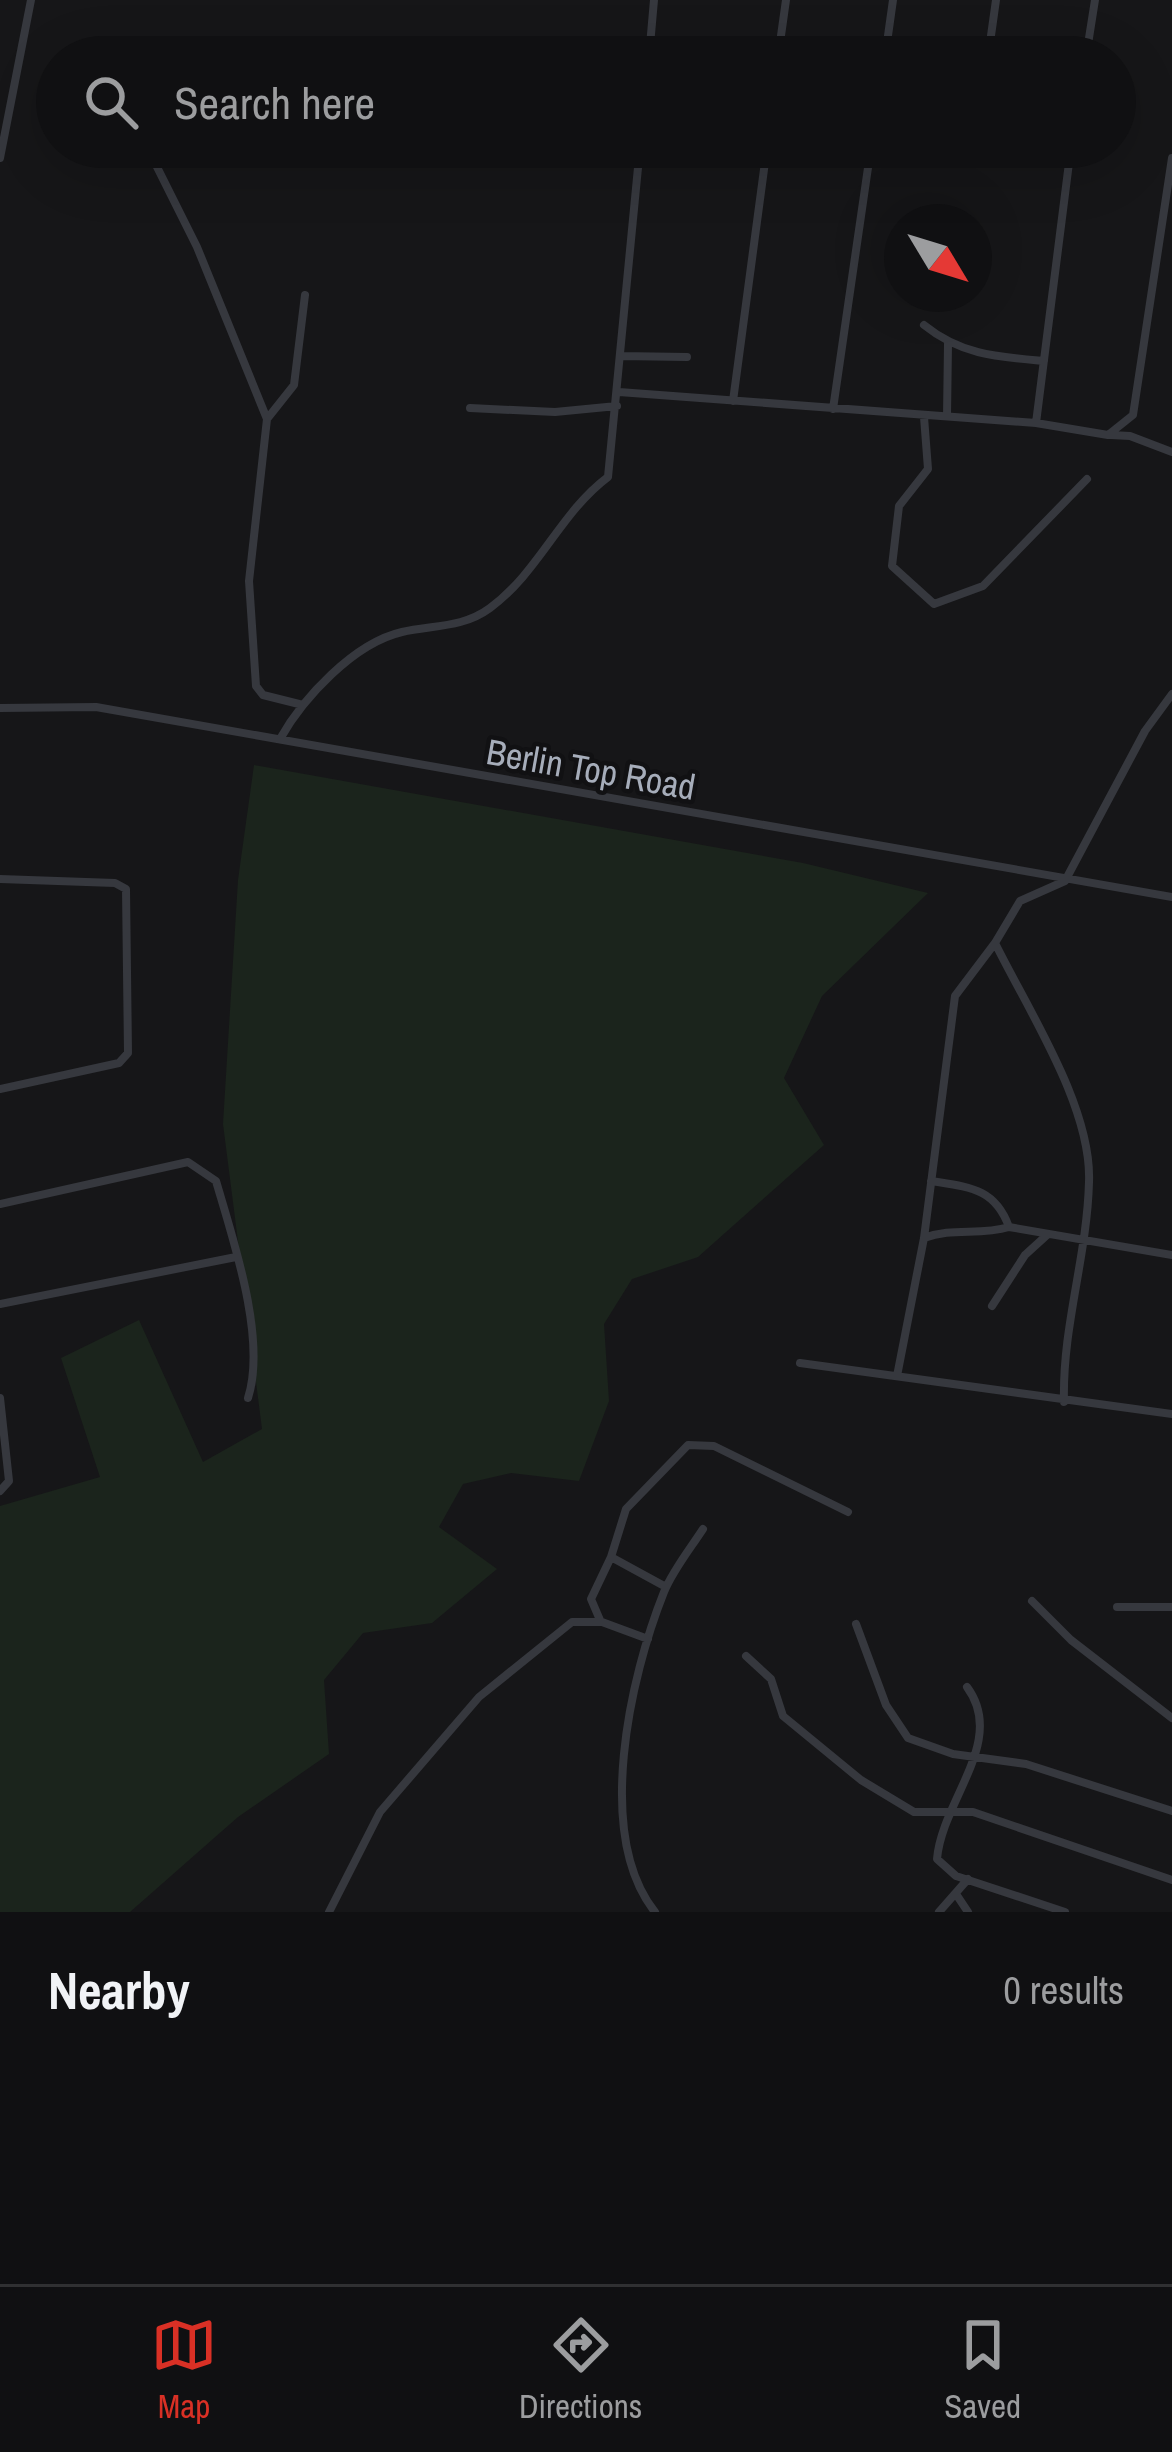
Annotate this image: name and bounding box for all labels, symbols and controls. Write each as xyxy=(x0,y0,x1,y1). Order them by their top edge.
search box xyxy=(36,36,1136,168)
icon: search xyxy=(78,69,144,135)
text: Search here xyxy=(174,72,375,133)
north arrow xyxy=(884,204,992,312)
street label: Berlin Top Road xyxy=(483,727,699,811)
text: Nearby xyxy=(48,1956,190,2025)
text: 0 results xyxy=(1003,1964,1124,2016)
tab: Map xyxy=(151,2312,217,2428)
tab: Directions xyxy=(519,2312,642,2428)
tab: Saved xyxy=(944,2312,1021,2428)

